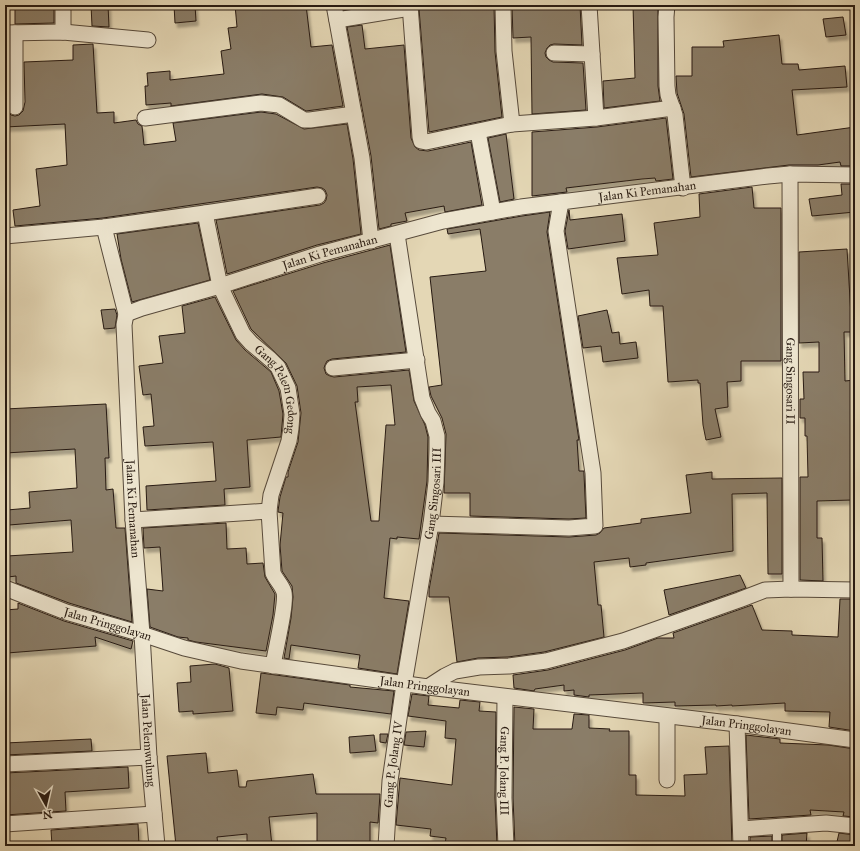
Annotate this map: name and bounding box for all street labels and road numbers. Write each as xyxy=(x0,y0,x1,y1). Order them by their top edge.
street label: Jalan Ki Pemanahan xyxy=(596,178,697,205)
street label: Jalan Ki Pemanahan xyxy=(279,232,379,274)
street label: Gang Singosari II xyxy=(782,337,798,425)
street label: Gang Pelem Gedong xyxy=(252,342,299,435)
street label: Gang Singosari III xyxy=(422,447,444,541)
street label: Jalan Ki Pemanahan xyxy=(122,458,143,559)
street label: Jalan Pringgolayan xyxy=(60,604,154,644)
street label: Jalan Pringgolayan xyxy=(377,673,471,699)
street label: Jalan Pelemwulung xyxy=(137,692,159,788)
street label: Jalan Pringgolayan xyxy=(698,713,793,738)
street label: Gang P. Jolang IV xyxy=(381,719,406,808)
street label: Gang P. Jolang III xyxy=(496,726,512,816)

